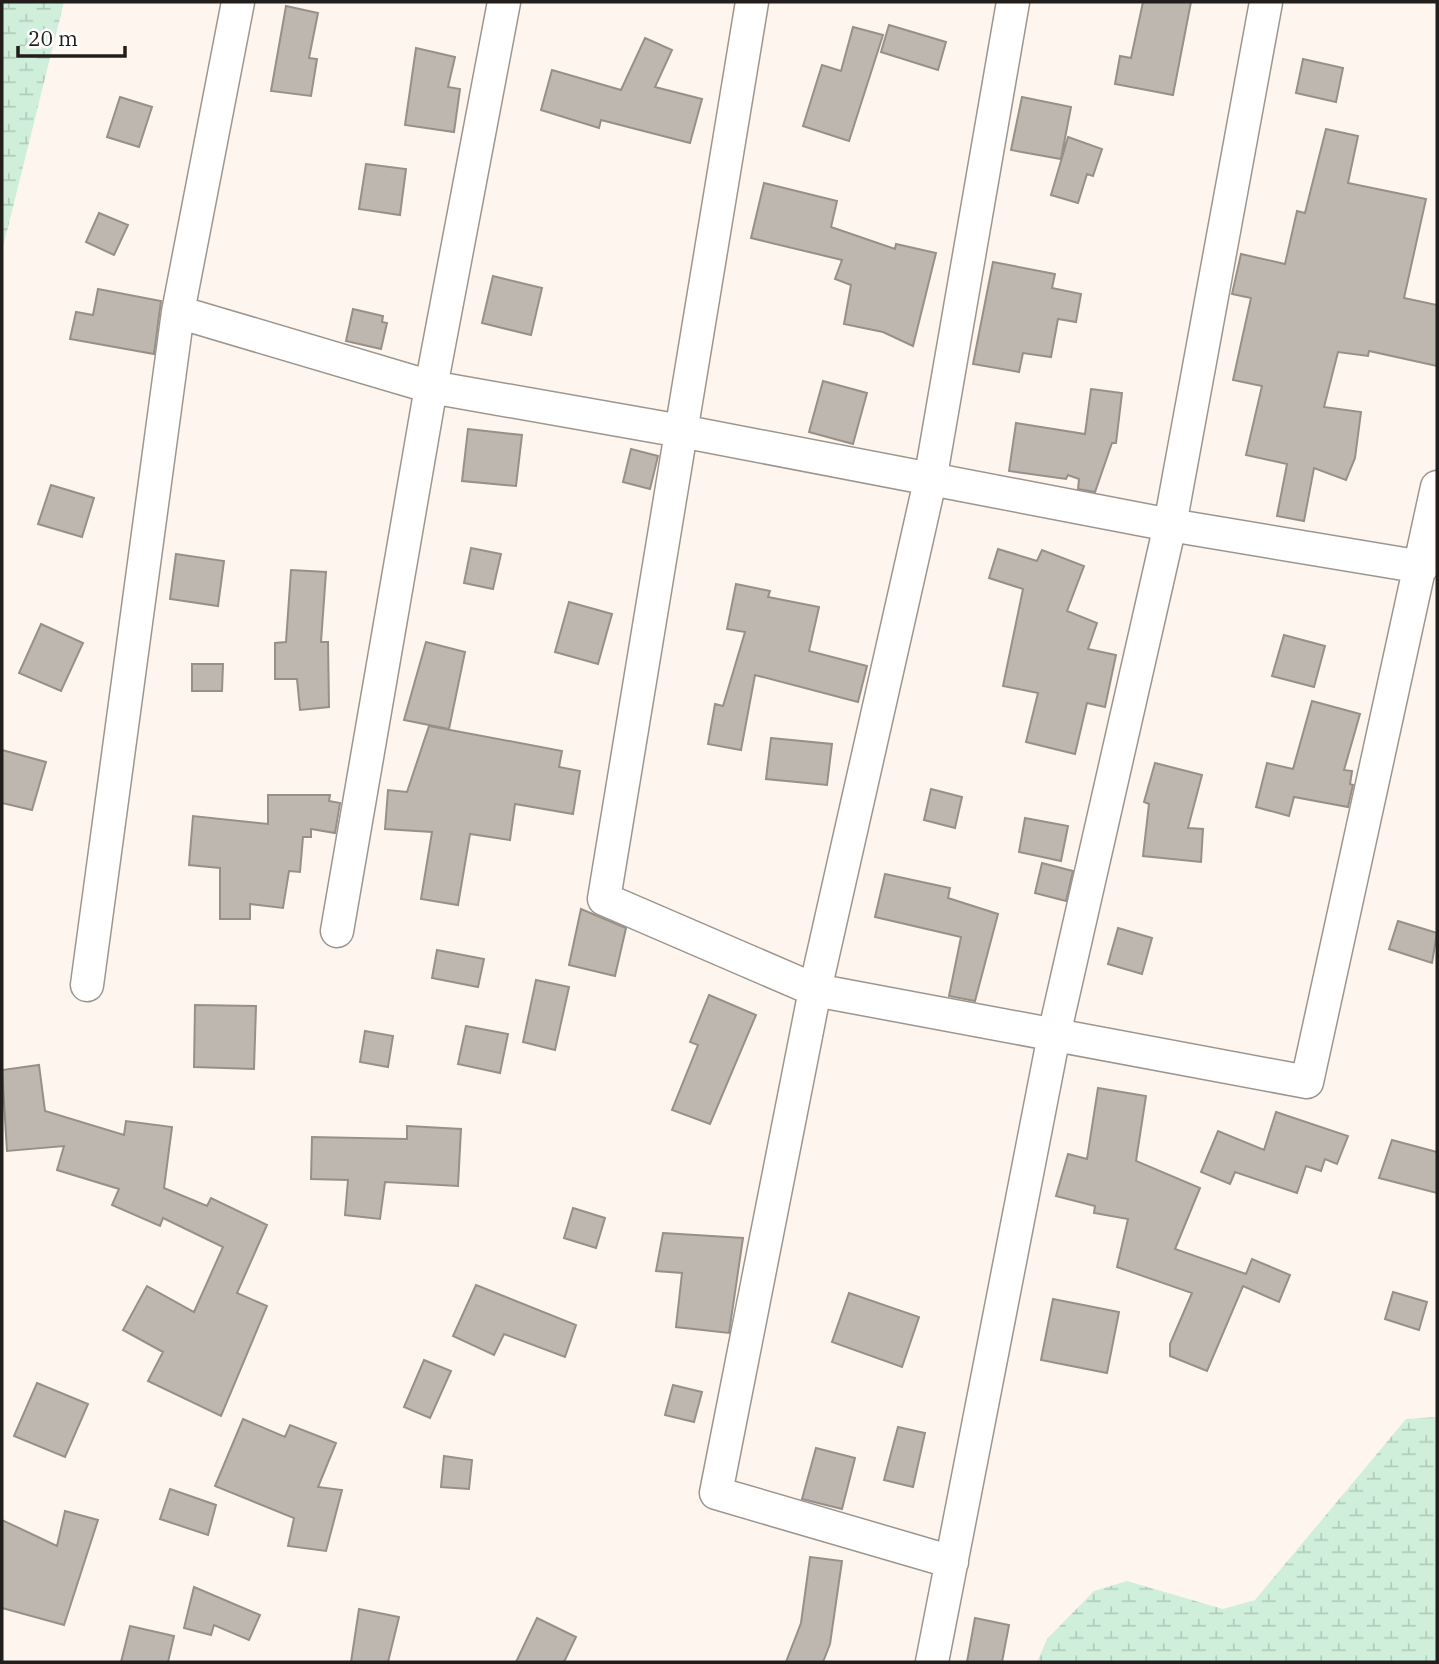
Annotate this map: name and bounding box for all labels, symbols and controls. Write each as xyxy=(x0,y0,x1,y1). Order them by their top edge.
scale bar xyxy=(18,14,124,58)
text: 20 m xyxy=(28,24,78,52)

